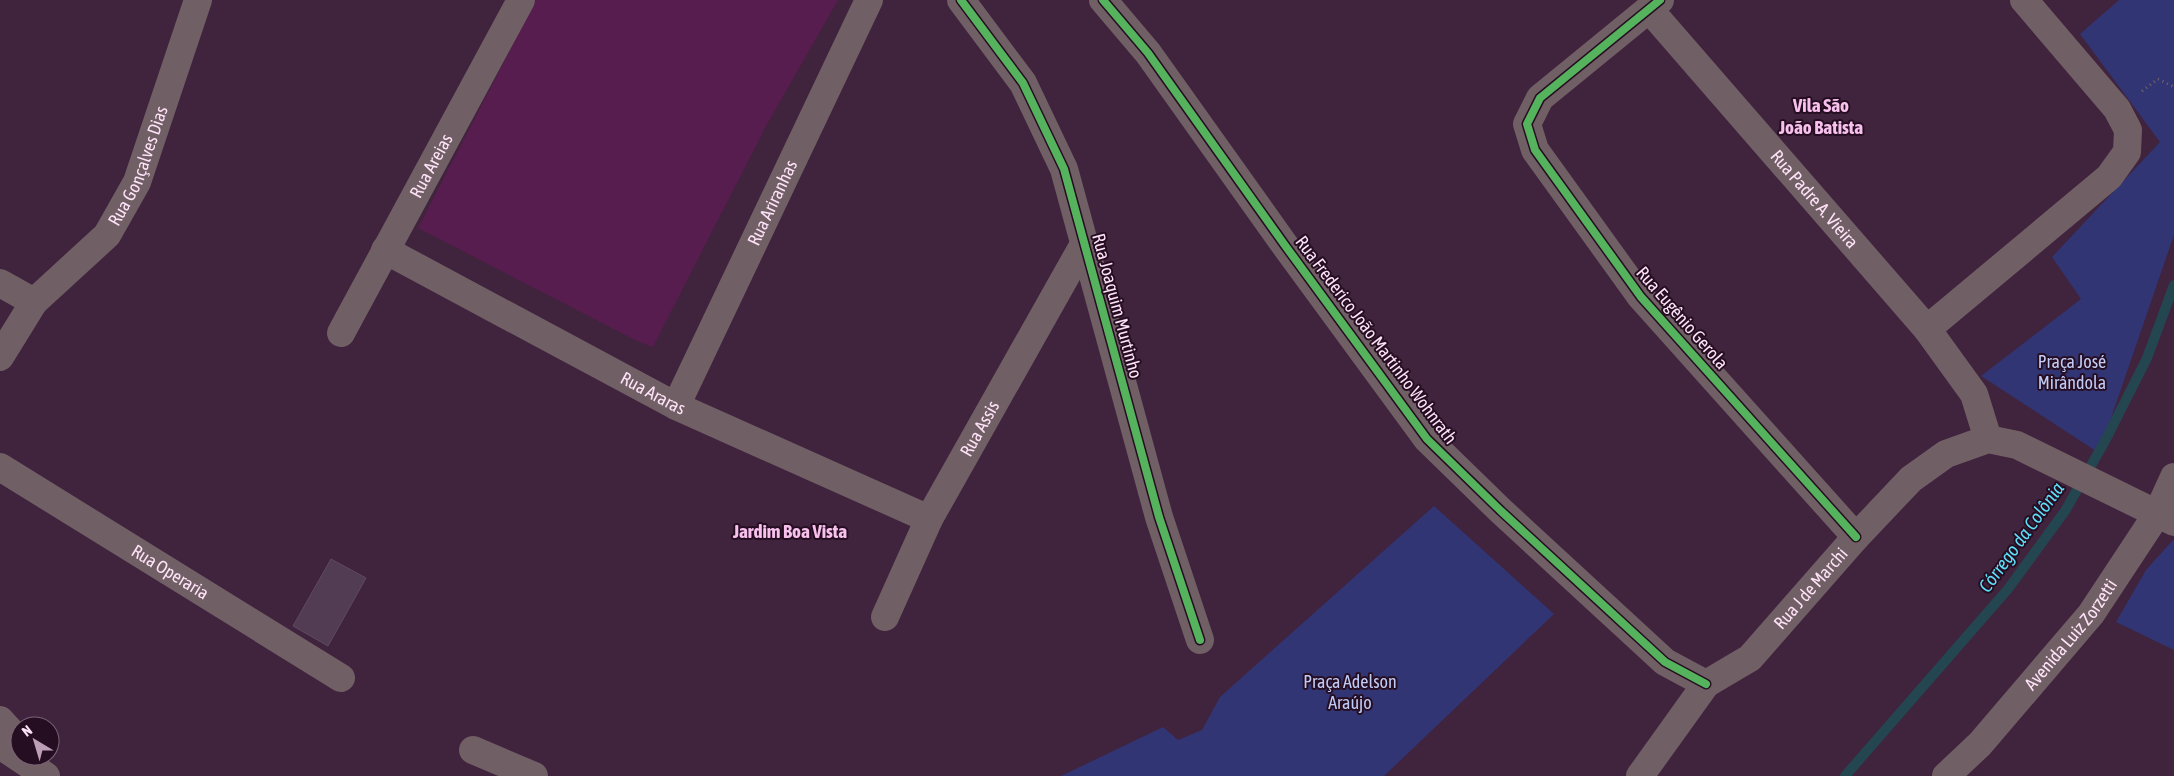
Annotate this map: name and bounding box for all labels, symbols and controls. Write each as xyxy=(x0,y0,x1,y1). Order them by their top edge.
district label: Vila São João Batista xyxy=(1778,94,1863,138)
street label: Rua Gonçalves Dias xyxy=(103,103,172,229)
street label: Rua Areias xyxy=(405,130,457,201)
street label: Rua Padre A. Vieira xyxy=(1766,146,1863,252)
street label: Rua Ariranhas xyxy=(743,156,801,249)
street label: Rua Joaquim Murtinho xyxy=(1088,231,1147,381)
street label: Rua Frederico João Martinho Wohnrath xyxy=(1291,232,1462,448)
street label: Rua Eugênio Gerola xyxy=(1632,262,1733,373)
park label: Praça José Mirândola xyxy=(2038,351,2106,393)
street label: Rua Araras xyxy=(617,367,689,419)
street label: Rua Assis xyxy=(955,397,1003,460)
water label: Córrego da Colônia xyxy=(1974,478,2068,596)
district label: Jardim Boa Vista xyxy=(732,520,847,542)
street label: Rua Operaria xyxy=(128,540,213,604)
street label: Rua J de Marchi xyxy=(1769,543,1852,633)
street label: Avenida Luiz Zorzetti xyxy=(2020,575,2121,694)
park label: Praça Adelson Araújo xyxy=(1303,671,1397,713)
north arrow xyxy=(10,716,60,766)
text: N xyxy=(19,722,35,740)

